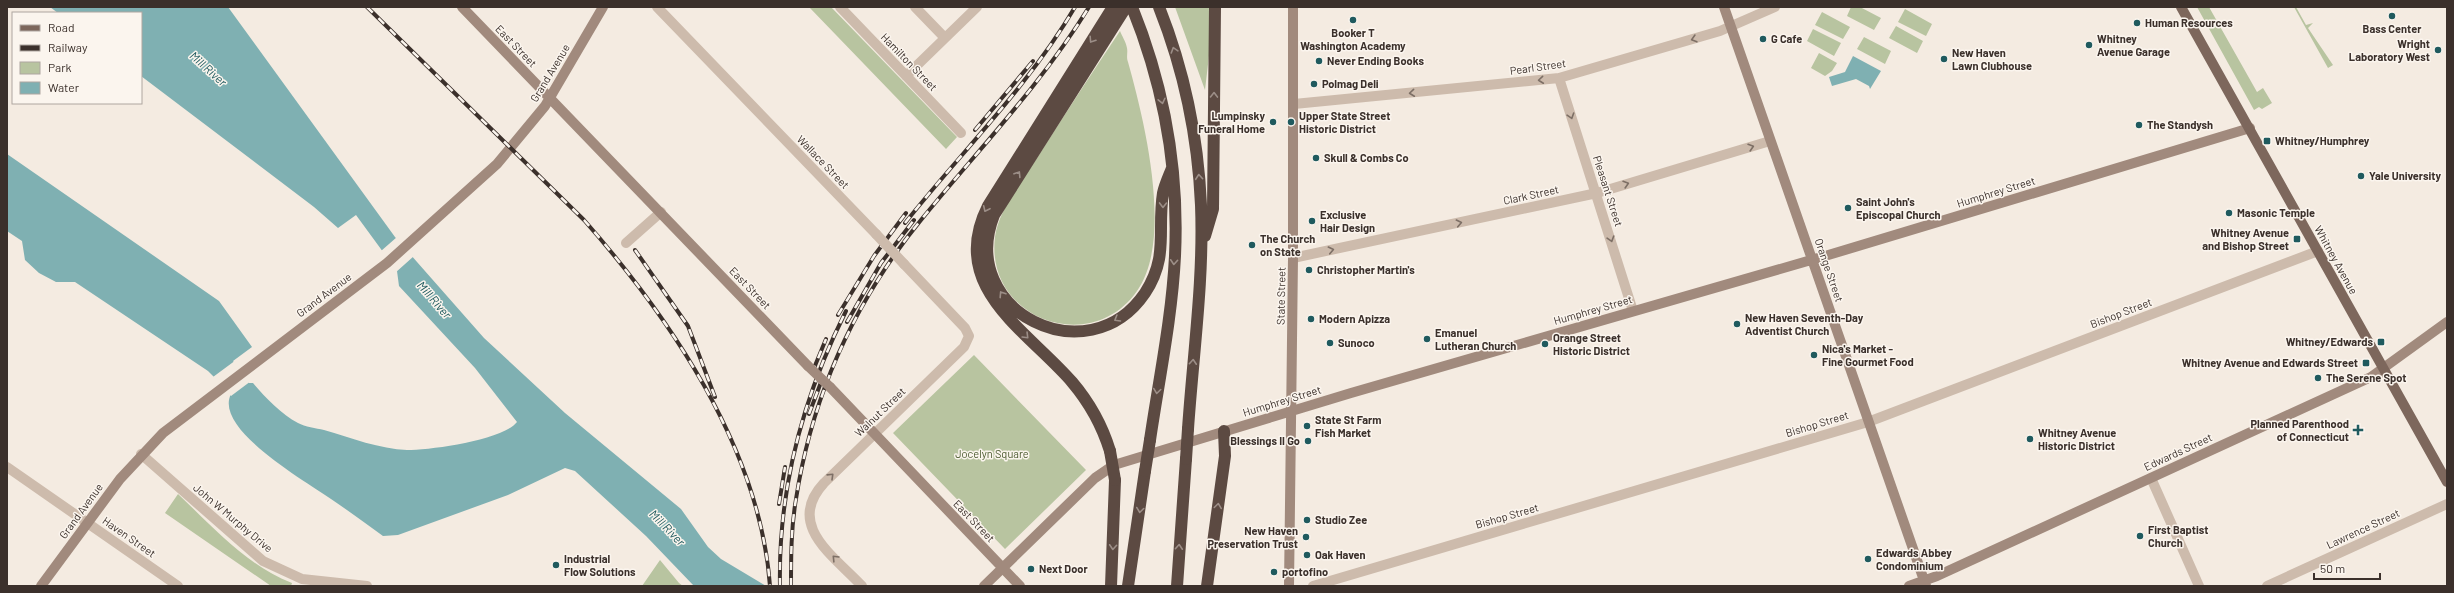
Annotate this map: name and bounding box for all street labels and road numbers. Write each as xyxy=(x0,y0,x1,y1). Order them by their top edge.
street label: East Street xyxy=(493,22,540,70)
street label: Hamilton Street xyxy=(879,30,940,93)
street label: Grand Avenue xyxy=(527,41,572,104)
street label: Pearl Street xyxy=(1509,56,1567,77)
street label: Wallace Street xyxy=(795,132,852,191)
street label: Pleasant Street xyxy=(1591,154,1626,228)
street label: Humphrey Street xyxy=(1955,173,2037,210)
street label: Clark Street xyxy=(1502,182,1560,207)
street label: Whitney Avenue xyxy=(2312,223,2361,296)
street label: Orange Street xyxy=(1813,236,1846,303)
street label: East Street xyxy=(727,264,774,312)
street label: State Street xyxy=(1273,267,1288,325)
street label: Grand Avenue xyxy=(294,270,354,319)
street label: Humphrey Street xyxy=(1552,292,1634,327)
street label: Bishop Street xyxy=(2088,295,2154,330)
street label: Humphrey Street xyxy=(1241,382,1323,419)
street label: Walnut Street xyxy=(852,384,908,439)
street label: Bishop Street xyxy=(1784,408,1850,439)
street label: Edwards Street xyxy=(2142,430,2214,473)
street label: Grand Avenue xyxy=(56,480,105,541)
street label: John W Murphy Drive xyxy=(191,481,276,555)
street label: East Street xyxy=(951,497,998,545)
street label: Bishop Street xyxy=(1474,500,1540,531)
street label: Lawrence Street xyxy=(2324,506,2401,551)
street label: Haven Street xyxy=(100,514,158,560)

